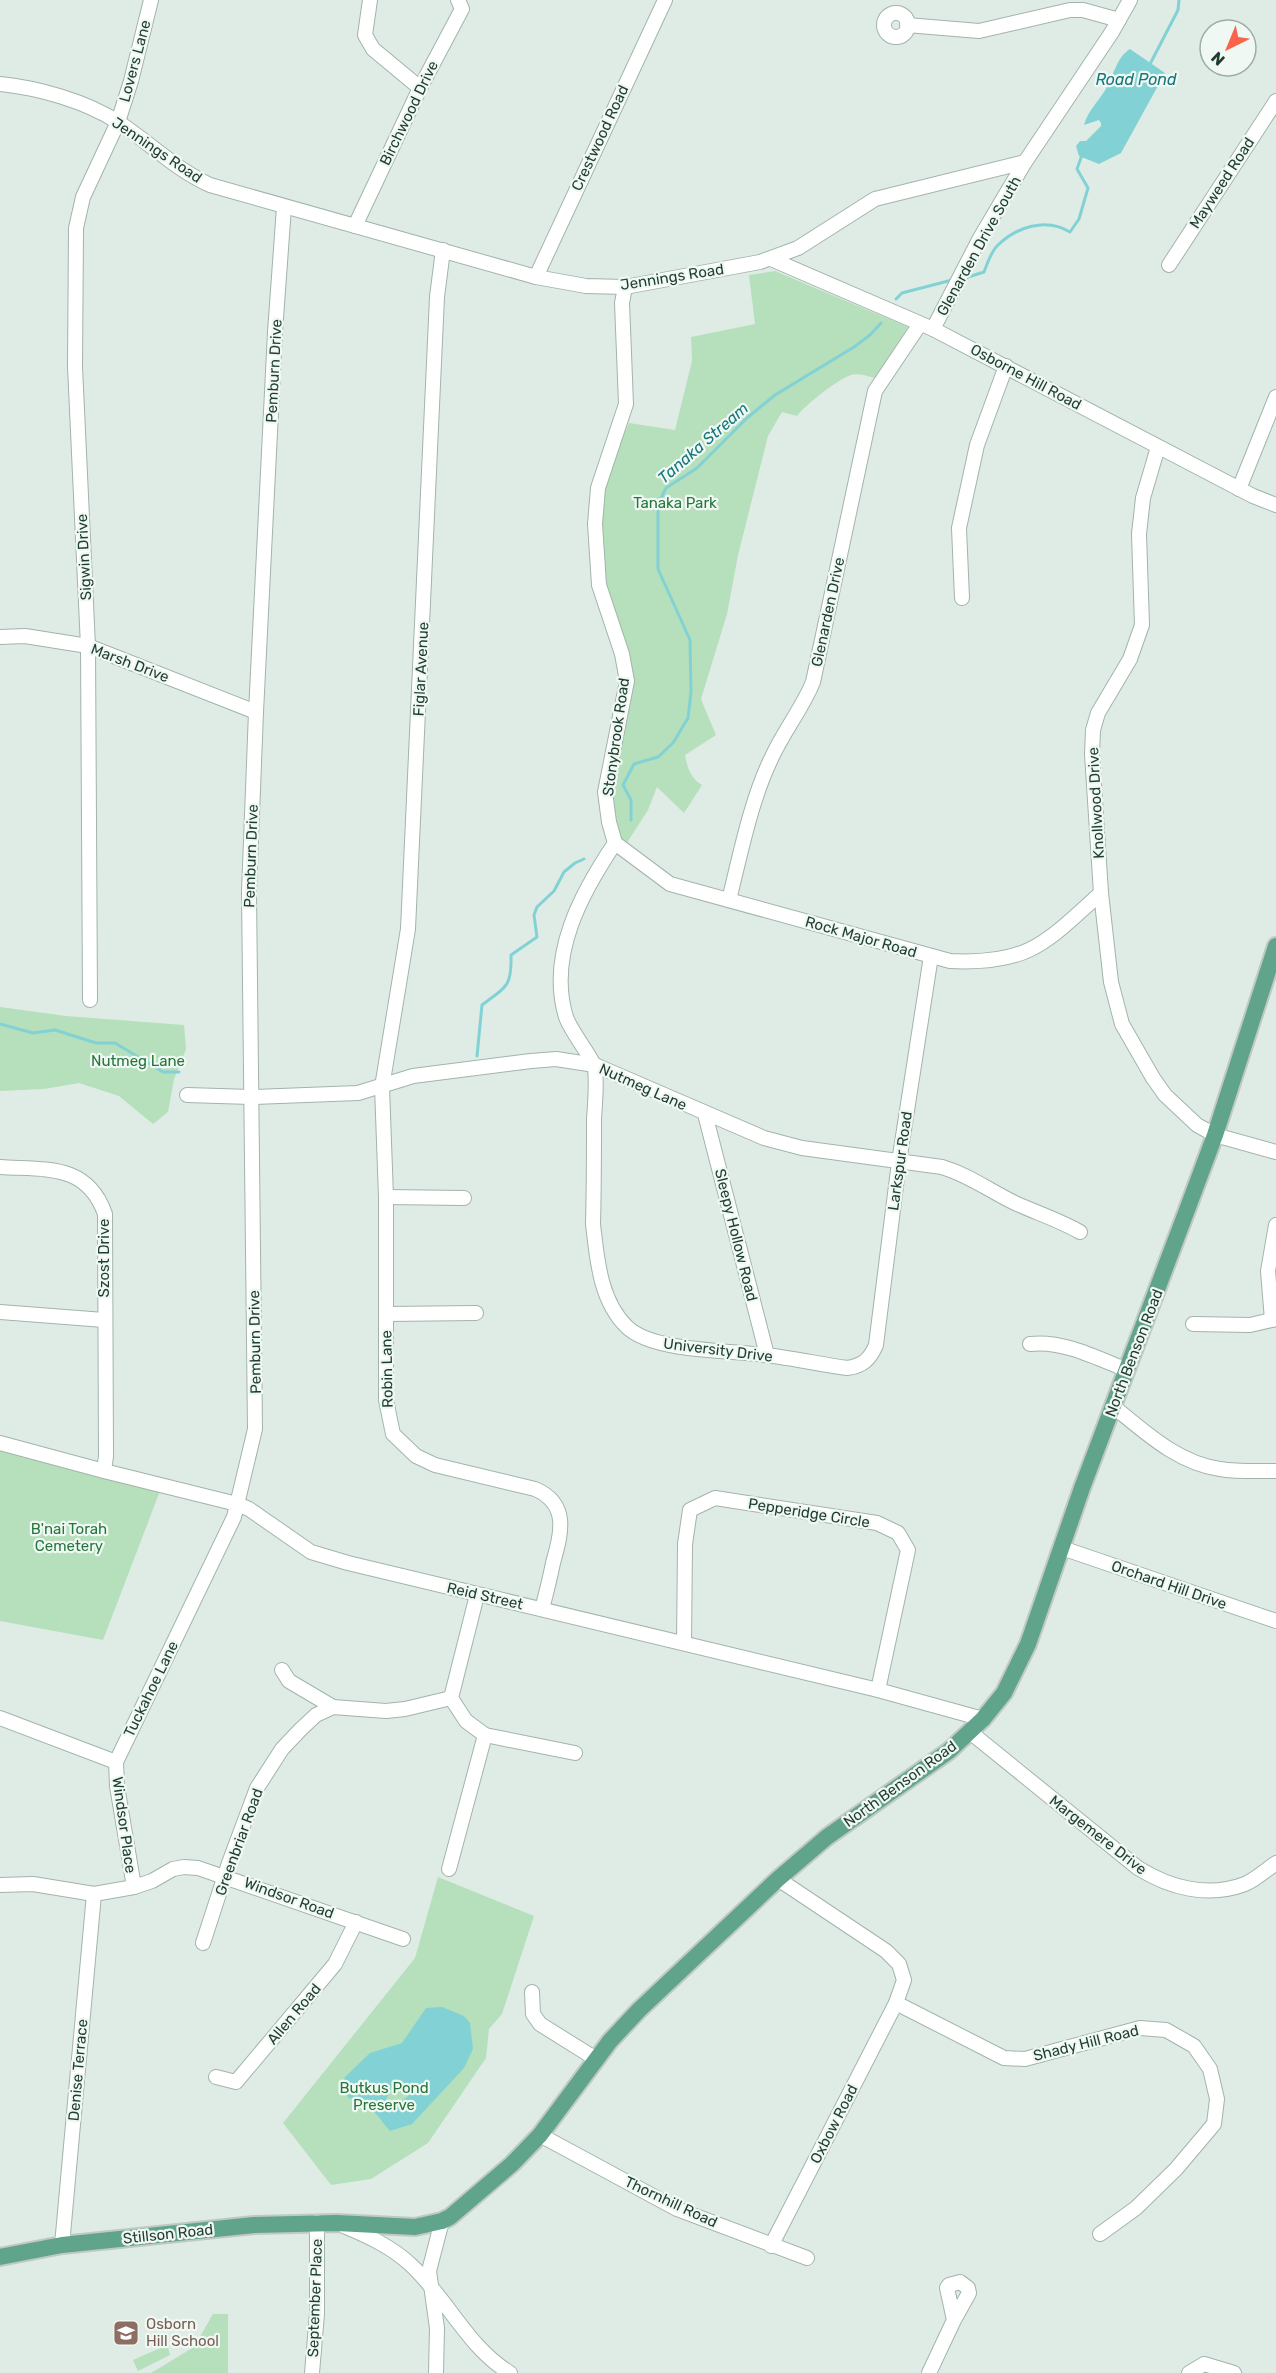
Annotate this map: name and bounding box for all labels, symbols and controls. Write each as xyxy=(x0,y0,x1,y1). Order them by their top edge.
street label: Lovers Lane xyxy=(115,18,155,104)
north arrow xyxy=(1198,18,1258,78)
text: N xyxy=(1207,48,1229,69)
street label: Birchwood Drive xyxy=(376,58,442,168)
water label: Road Pond xyxy=(1095,70,1177,89)
street label: Crestwood Road xyxy=(568,82,632,194)
street label: Jennings Road xyxy=(109,113,205,187)
street label: Mayweed Road xyxy=(1186,134,1258,232)
street label: Glenarden Drive South xyxy=(933,173,1025,319)
street label: Jennings Road xyxy=(619,260,725,294)
street label: Pemburn Drive xyxy=(262,319,286,423)
street label: Osborne Hill Road xyxy=(967,340,1085,414)
water label: Tanaka Stream xyxy=(654,398,752,488)
park label: Tanaka Park xyxy=(633,494,717,512)
street label: Sigwin Drive xyxy=(73,513,95,601)
street label: Glenarden Drive xyxy=(808,556,848,668)
street label: Figlar Avenue xyxy=(410,621,432,717)
street label: Marsh Drive xyxy=(88,640,172,686)
street label: Stonybrook Road xyxy=(599,677,633,797)
street label: Knollwood Drive xyxy=(1084,747,1108,859)
street label: Pemburn Drive xyxy=(240,804,262,908)
street label: Rock Major Road xyxy=(803,912,919,962)
park label: Nutmeg Lane xyxy=(91,1052,185,1070)
street label: Nutmeg Lane xyxy=(596,1060,690,1114)
street label: Larkspur Road xyxy=(884,1110,916,1212)
street label: Sleepy Hollow Road xyxy=(711,1167,761,1303)
street label: Szost Drive xyxy=(95,1219,113,1297)
street label: North Benson Road xyxy=(1101,1287,1167,1419)
street label: Pemburn Drive xyxy=(245,1290,265,1394)
street label: Robin Lane xyxy=(377,1330,397,1408)
street label: University Drive xyxy=(662,1334,774,1366)
street label: Pepperidge Circle xyxy=(747,1494,871,1532)
park label: B'nai Torah Cemetery xyxy=(31,1520,107,1555)
street label: Orchard Hill Drive xyxy=(1109,1557,1229,1613)
street label: Reid Street xyxy=(445,1578,525,1614)
street label: Tuckahoe Lane xyxy=(120,1638,182,1740)
street label: North Benson Road xyxy=(840,1737,960,1831)
street label: Windsor Place xyxy=(108,1776,140,1874)
street label: Greenbriar Road xyxy=(211,1786,267,1898)
street label: Margemere Drive xyxy=(1046,1791,1150,1879)
street label: Windsor Road xyxy=(242,1873,336,1923)
street label: Allen Road xyxy=(263,1980,325,2048)
street label: Denise Terrace xyxy=(65,2018,91,2122)
street label: Shady Hill Road xyxy=(1031,2021,1141,2065)
park label: Butkus Pond Preserve xyxy=(339,2079,429,2114)
street label: Oxbow Road xyxy=(806,2081,862,2167)
street label: Thornhill Road xyxy=(622,2173,720,2231)
street label: Stillson Road xyxy=(122,2220,214,2248)
street label: September Place xyxy=(304,2238,326,2358)
place label: Osborn Hill School xyxy=(146,2315,219,2350)
school or university icon: Osborn Hill School xyxy=(111,2318,141,2348)

